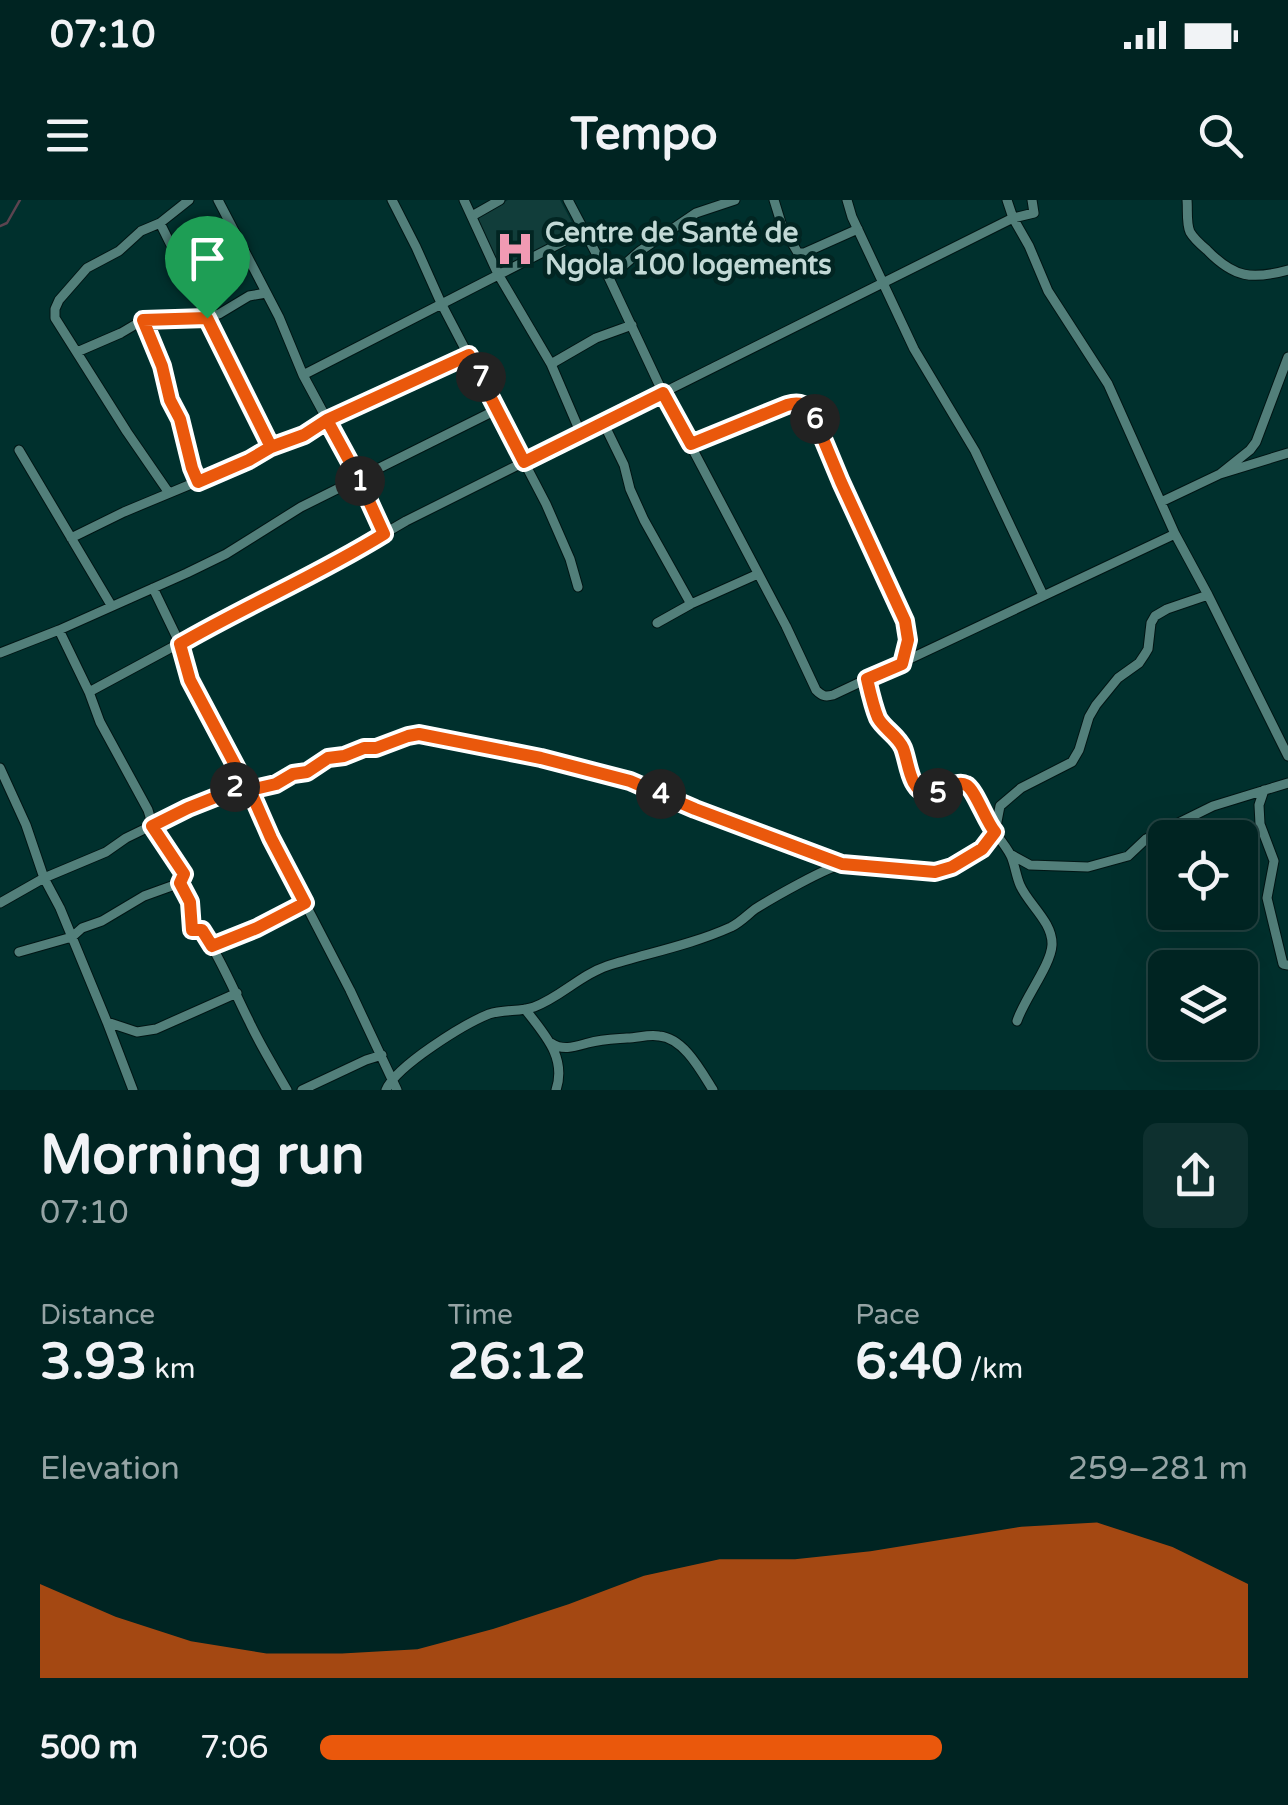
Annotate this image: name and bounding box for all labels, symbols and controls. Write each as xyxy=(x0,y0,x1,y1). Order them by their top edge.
text: 07:10 xyxy=(50,12,155,58)
icon: menu xyxy=(40,108,95,163)
text: Tempo xyxy=(570,108,718,162)
icon: search xyxy=(1193,108,1248,163)
pin xyxy=(165,216,250,319)
place label: Centre de Santé de Ngola 100 logements xyxy=(545,216,832,282)
hospital icon: Centre de Santé de Ngola 100 logements xyxy=(494,228,536,270)
icon: arrive xyxy=(180,231,235,286)
pin: 7 xyxy=(456,352,506,402)
text: 7 xyxy=(472,360,490,394)
pin: 6 xyxy=(790,394,840,444)
text: 6 xyxy=(806,402,824,436)
pin: 1 xyxy=(335,456,385,506)
text: 1 xyxy=(351,464,369,498)
pin: 2 xyxy=(210,762,260,812)
pin: 5 xyxy=(913,768,963,818)
pin: 4 xyxy=(636,769,686,819)
text: 2 xyxy=(226,770,244,804)
text: 5 xyxy=(929,776,947,810)
text: 4 xyxy=(652,777,670,811)
map controls xyxy=(1148,820,1258,1060)
button: locate xyxy=(1148,820,1258,930)
button: layers xyxy=(1148,950,1258,1060)
text: Morning run xyxy=(40,1123,365,1189)
button: share xyxy=(1143,1123,1248,1228)
text: 07:10 xyxy=(40,1194,129,1232)
text: Distance xyxy=(40,1298,155,1332)
text: Time xyxy=(448,1298,513,1332)
text: Pace xyxy=(855,1298,920,1332)
text: 3.93 xyxy=(40,1332,147,1392)
text: 26:12 xyxy=(448,1332,586,1392)
text: 6:40 xyxy=(855,1332,963,1392)
text: km xyxy=(147,1352,195,1386)
text: /km xyxy=(963,1352,1023,1386)
text: Elevation xyxy=(40,1450,180,1488)
text: 259–281 m xyxy=(1068,1450,1248,1488)
text: 500 m xyxy=(40,1729,138,1767)
text: 7:06 xyxy=(200,1729,269,1767)

